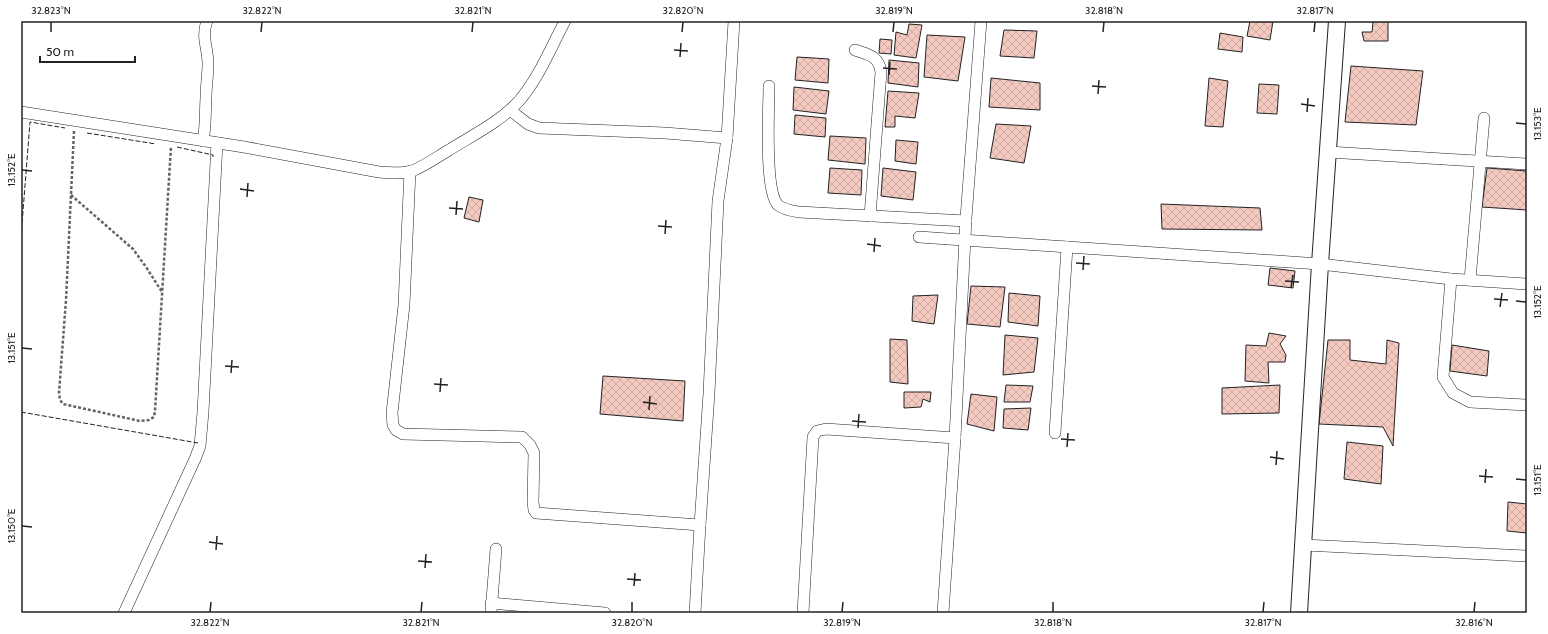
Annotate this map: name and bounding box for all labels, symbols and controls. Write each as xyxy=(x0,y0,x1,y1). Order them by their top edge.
text: 32.823°N xyxy=(31,4,71,17)
text: 32.822°N xyxy=(242,4,282,17)
text: 32.821°N xyxy=(454,4,492,17)
text: 32.820°N xyxy=(663,4,703,17)
text: 32.819°N xyxy=(875,4,913,17)
text: 32.818°N xyxy=(1085,4,1123,17)
text: 32.817°N xyxy=(1296,4,1334,17)
scale bar xyxy=(40,38,135,64)
text: 50 m xyxy=(46,44,74,59)
text: 13.153°E xyxy=(1531,107,1544,141)
text: 13.152°E xyxy=(5,153,18,186)
text: 13.152°E xyxy=(1531,285,1544,318)
text: 13.151°E xyxy=(5,332,18,364)
text: 13.151°E xyxy=(1531,464,1544,496)
text: 13.150°E xyxy=(5,508,18,543)
text: 32.822°N xyxy=(190,616,230,629)
text: 32.821°N xyxy=(402,616,440,629)
text: 32.820°N xyxy=(612,616,652,629)
text: 32.819°N xyxy=(823,616,861,629)
text: 32.818°N xyxy=(1034,616,1072,629)
text: 32.817°N xyxy=(1244,616,1282,629)
text: 32.816°N xyxy=(1455,616,1493,629)

